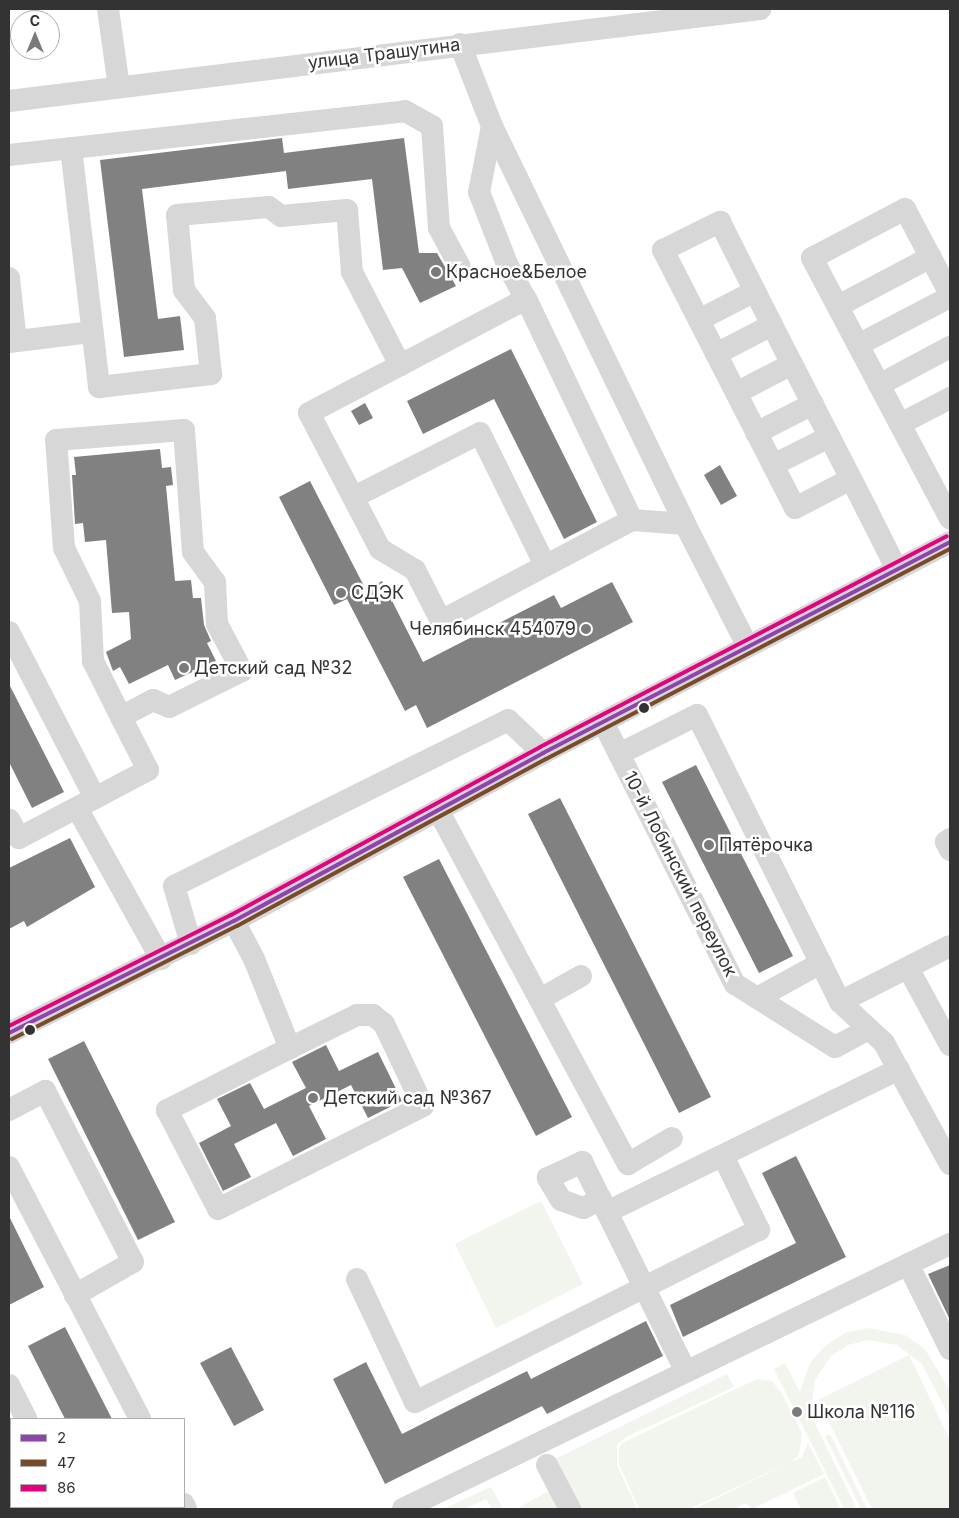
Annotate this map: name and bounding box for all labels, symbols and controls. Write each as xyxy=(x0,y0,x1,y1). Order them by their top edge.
north arrow xyxy=(10,10,60,60)
text: С xyxy=(30,12,40,29)
street label: улица Трашутина xyxy=(307,34,461,74)
place label: Красное&Белое xyxy=(446,261,587,283)
marker: Красное&Белое xyxy=(430,266,442,278)
place label: СДЭК xyxy=(351,582,404,604)
marker: СДЭК xyxy=(335,587,347,599)
place label: Челябинск 454079 xyxy=(409,618,576,640)
marker: Челябинск 454079 xyxy=(580,623,592,635)
place label: Детский сад №32 xyxy=(194,657,352,679)
marker: Детский сад №32 xyxy=(178,662,190,674)
unlabelled marker xyxy=(639,703,649,713)
street label: 10-й Лобинский переулок xyxy=(619,768,741,980)
place label: Пятёрочка xyxy=(719,834,813,856)
marker: Пятёрочка xyxy=(703,839,715,851)
unlabelled marker xyxy=(25,1025,35,1035)
place label: Детский сад №367 xyxy=(323,1087,492,1109)
marker: Детский сад №367 xyxy=(307,1092,319,1104)
place label: Школа №116 xyxy=(807,1401,915,1423)
marker: Школа №116 xyxy=(791,1406,803,1418)
legend xyxy=(10,1418,185,1508)
text: 2 xyxy=(57,1428,66,1447)
text: 47 xyxy=(57,1453,75,1472)
text: 86 xyxy=(57,1478,76,1497)

